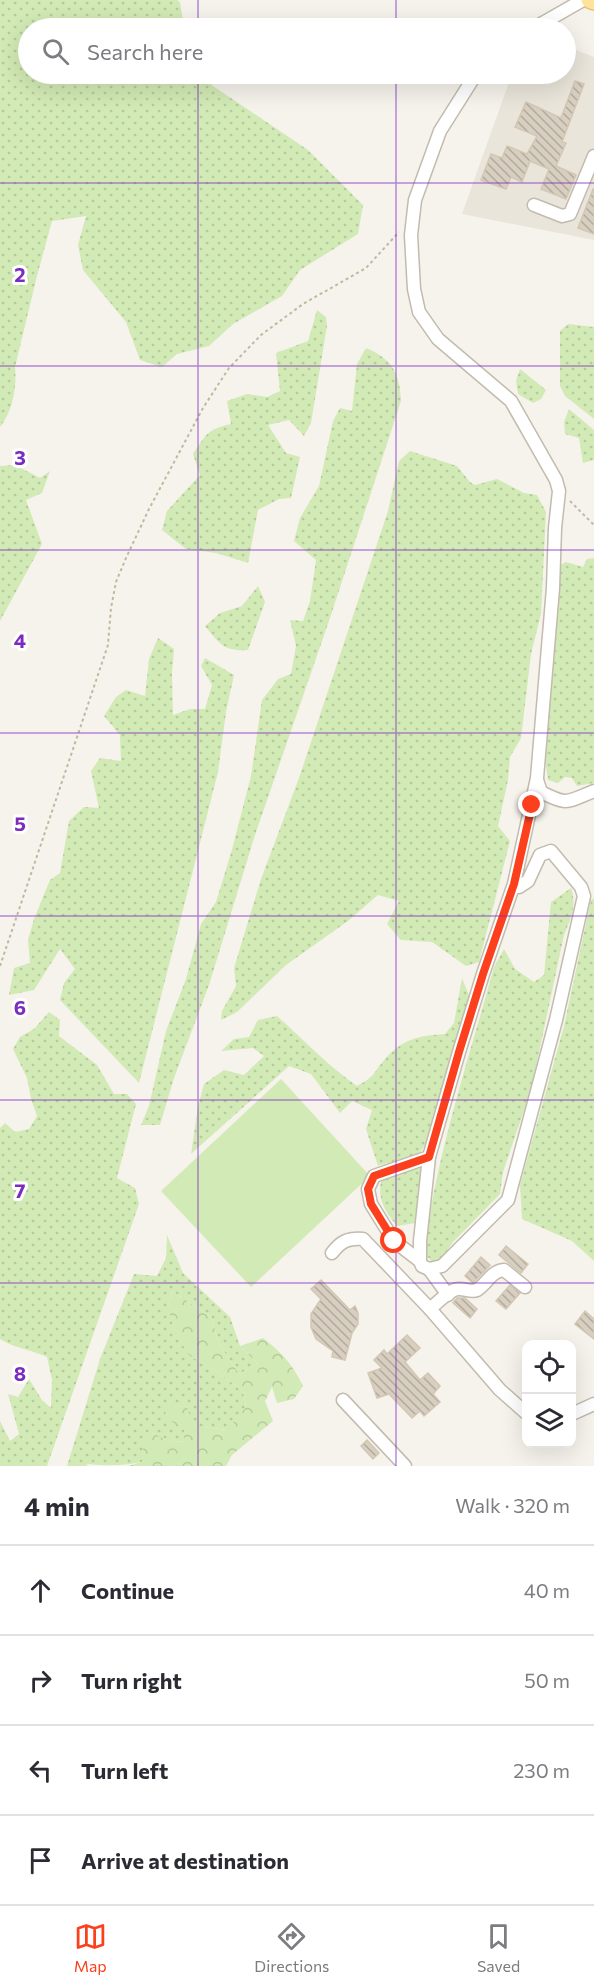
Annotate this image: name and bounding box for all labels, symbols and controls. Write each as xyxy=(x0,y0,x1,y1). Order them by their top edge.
search box xyxy=(18,18,576,84)
icon: search xyxy=(39,35,72,68)
text: Search here xyxy=(87,38,203,65)
text: 2 xyxy=(14,262,26,286)
text: 3 xyxy=(14,445,26,469)
text: 4 xyxy=(14,628,26,652)
route end xyxy=(518,791,544,817)
text: 5 xyxy=(14,811,26,835)
text: 6 xyxy=(14,995,26,1019)
text: 7 xyxy=(15,1178,26,1202)
route start xyxy=(380,1227,406,1253)
map controls xyxy=(522,1340,576,1448)
button: locate xyxy=(522,1340,576,1394)
text: 8 xyxy=(14,1361,26,1385)
button: layers xyxy=(522,1394,576,1448)
text: 4 min xyxy=(24,1490,90,1521)
text: Walk · 320 m xyxy=(455,1493,570,1517)
icon: ahead xyxy=(24,1574,57,1607)
text: Continue xyxy=(81,1577,174,1604)
text: 40 m xyxy=(524,1578,570,1602)
icon: right xyxy=(24,1664,57,1697)
text: Turn right xyxy=(81,1667,182,1694)
text: 50 m xyxy=(524,1668,570,1692)
icon: left xyxy=(24,1754,57,1787)
text: Turn left xyxy=(81,1757,168,1784)
text: 230 m xyxy=(513,1758,570,1782)
icon: arrive xyxy=(24,1844,57,1877)
text: Arrive at destination xyxy=(81,1847,289,1874)
tab: Map xyxy=(74,1920,107,1975)
tab: Directions xyxy=(254,1920,329,1975)
tab: Saved xyxy=(477,1920,520,1975)

